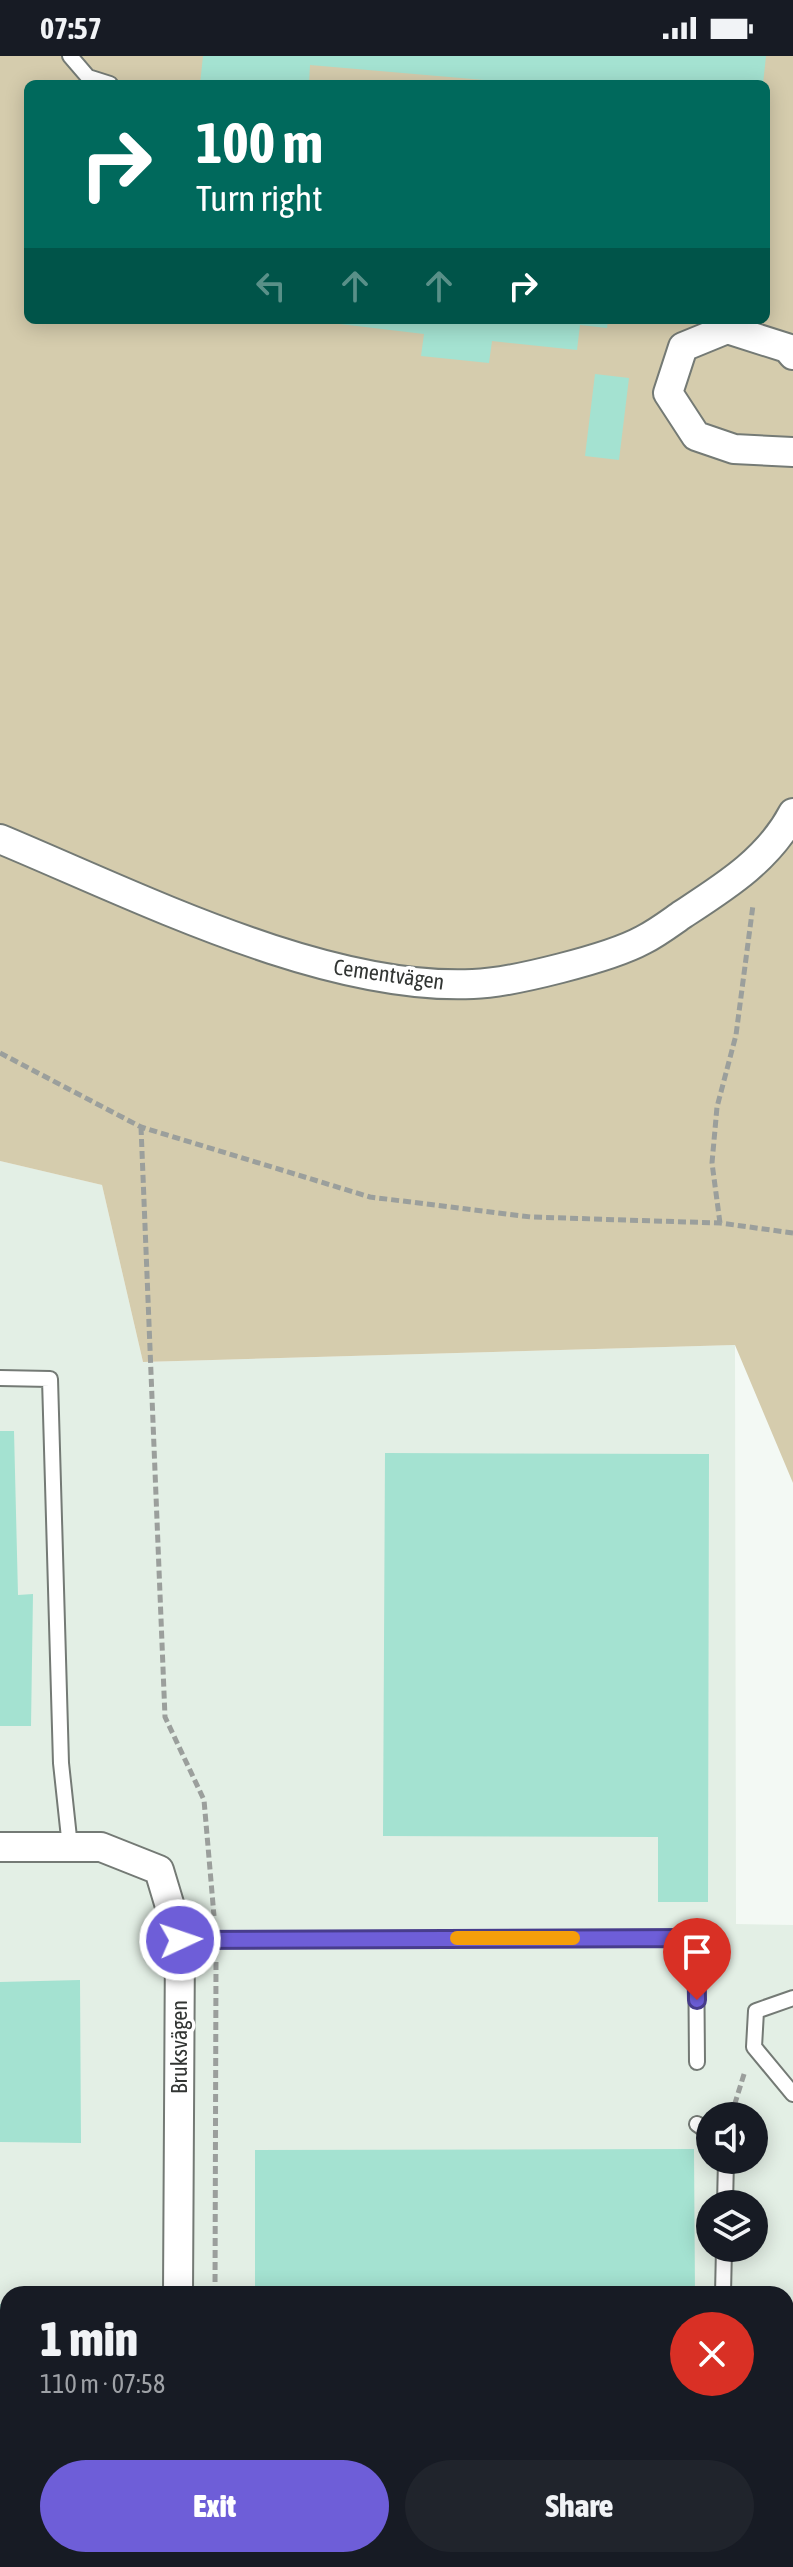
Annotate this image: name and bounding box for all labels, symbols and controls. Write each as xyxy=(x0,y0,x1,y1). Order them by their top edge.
text: 07:57 xyxy=(40,11,102,45)
text: 100 m xyxy=(196,111,323,175)
icon: right xyxy=(64,112,168,216)
text: Turn right xyxy=(196,177,323,219)
icon: left xyxy=(249,264,293,308)
icon: ahead xyxy=(333,264,377,308)
icon: ahead xyxy=(417,264,461,308)
icon: right xyxy=(501,264,545,308)
street label: Cementvägen xyxy=(332,953,446,995)
position arrow xyxy=(138,1898,222,1982)
pin xyxy=(663,1918,731,2000)
icon: arrive xyxy=(675,1930,719,1974)
street label: Bruksvägen xyxy=(166,2000,192,2094)
map controls xyxy=(696,2102,768,2262)
button: sound xyxy=(696,2102,768,2174)
button: layers xyxy=(696,2190,768,2262)
text: 1 min xyxy=(40,2311,138,2366)
button: close xyxy=(670,2312,754,2396)
text: 110 m · 07:58 xyxy=(40,2369,165,2399)
button: Exit xyxy=(40,2460,389,2552)
button: Share xyxy=(405,2460,754,2552)

